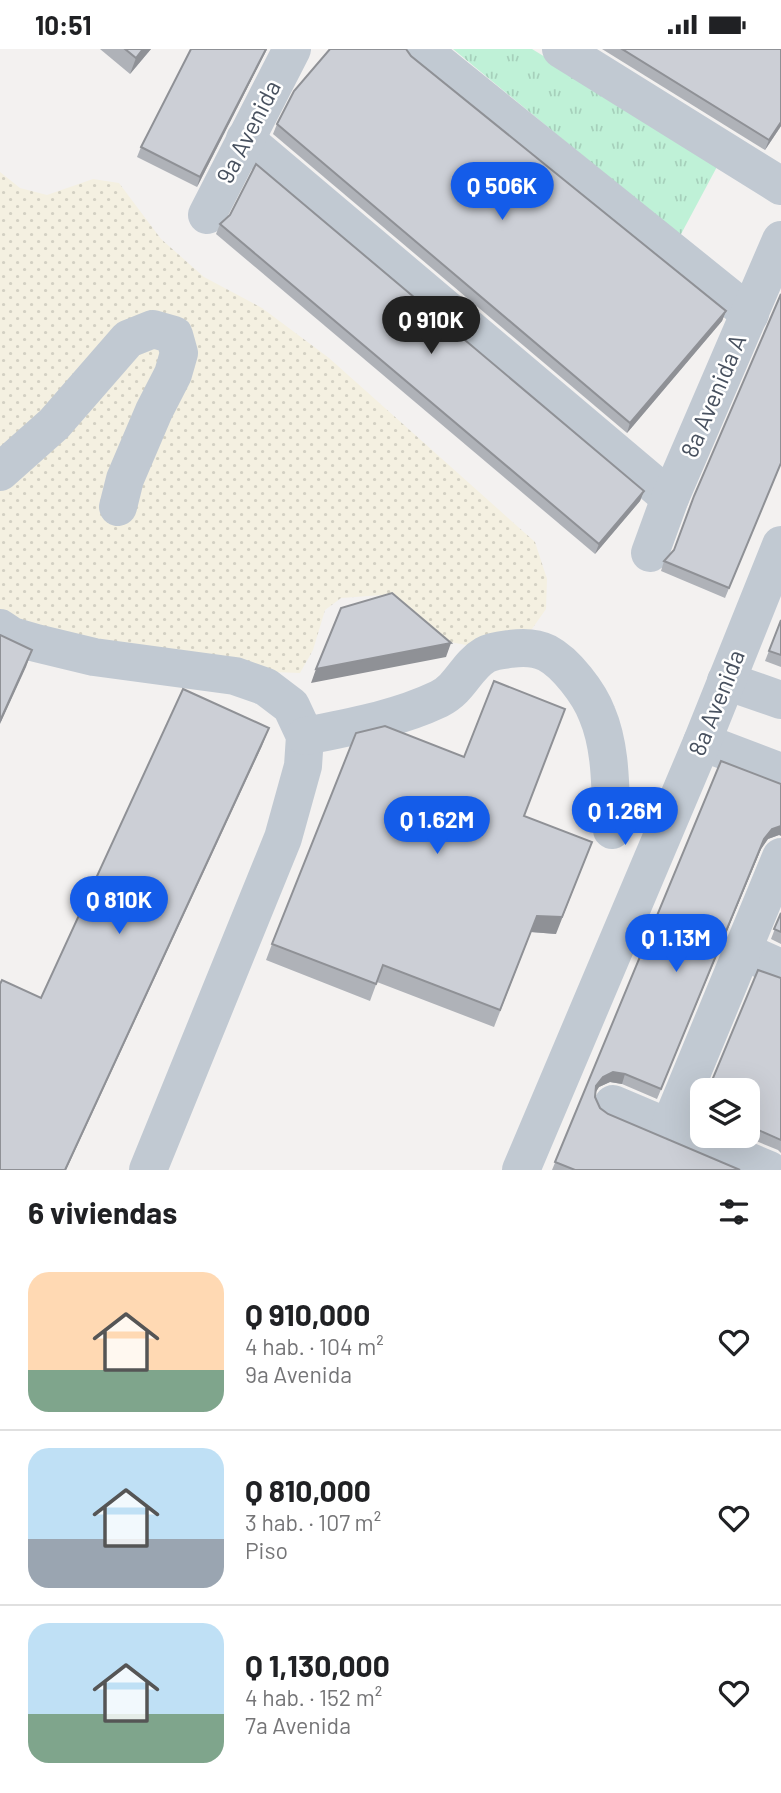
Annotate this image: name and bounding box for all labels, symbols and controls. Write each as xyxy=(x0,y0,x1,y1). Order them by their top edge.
text: 10:51 xyxy=(35,9,91,40)
street label: 9a Avenida xyxy=(209,75,286,188)
pin: Q 506K xyxy=(445,163,559,222)
text: Q 506K xyxy=(467,171,537,199)
pin: Q 910K xyxy=(374,296,488,356)
text: Q 910K xyxy=(398,305,464,333)
street label: 8a Avenida A xyxy=(674,329,752,461)
street label: 8a Avenida xyxy=(681,645,750,760)
pin: Q 1.26M xyxy=(560,787,690,847)
text: Q 1.26M xyxy=(588,796,662,824)
pin: Q 1.62M xyxy=(372,797,502,856)
text: Q 1.62M xyxy=(400,805,474,833)
pin: Q 810K xyxy=(62,877,176,936)
text: Q 810K xyxy=(86,885,152,913)
pin: Q 1.13M xyxy=(611,915,741,974)
text: Q 1.13M xyxy=(641,923,711,951)
map controls xyxy=(690,1078,760,1148)
button: layers xyxy=(690,1078,760,1148)
icon: filters xyxy=(715,1193,753,1231)
text: 6 viviendas xyxy=(28,1194,177,1230)
text: Q 910,000 xyxy=(245,1296,370,1332)
icon: home xyxy=(84,1300,168,1384)
icon: heart xyxy=(715,1323,753,1361)
text: 4 hab. · 104 m² xyxy=(245,1332,384,1360)
text: 9a Avenida xyxy=(245,1360,352,1388)
text: Q 810,000 xyxy=(245,1472,371,1508)
icon: home xyxy=(84,1476,168,1560)
icon: heart xyxy=(715,1499,753,1537)
text: 3 hab. · 107 m² xyxy=(245,1508,381,1536)
text: Piso xyxy=(245,1536,288,1564)
text: Q 1,130,000 xyxy=(245,1647,390,1683)
icon: home xyxy=(84,1651,168,1735)
icon: heart xyxy=(715,1674,753,1712)
text: 4 hab. · 152 m² xyxy=(245,1683,382,1711)
text: 7a Avenida xyxy=(245,1711,351,1739)

